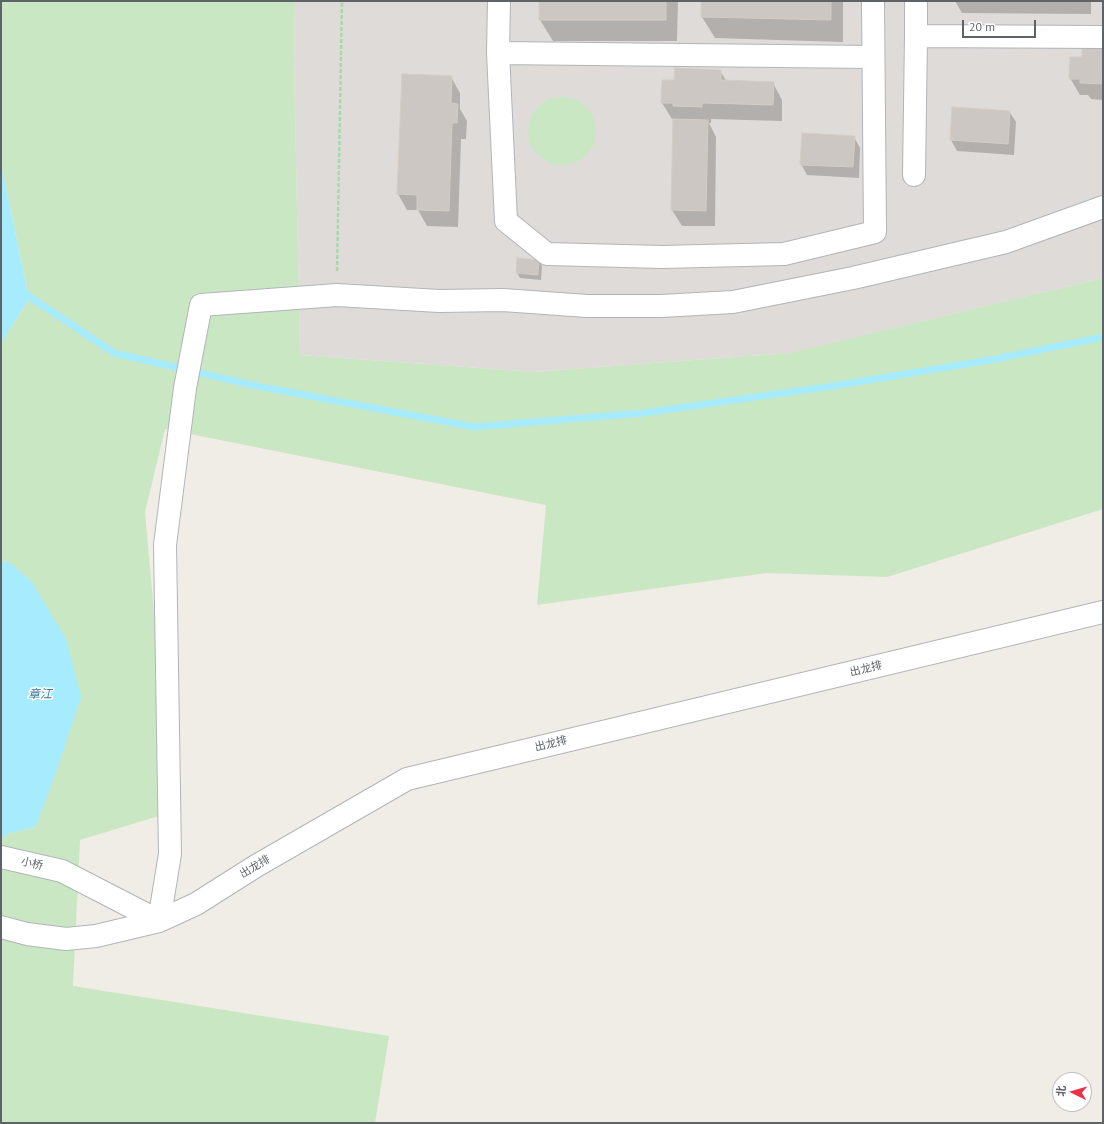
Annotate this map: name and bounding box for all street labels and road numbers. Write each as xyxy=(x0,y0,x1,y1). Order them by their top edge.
street label: 出龙排 xyxy=(848,659,884,679)
street label: 出龙排 xyxy=(533,734,569,754)
street label: 出龙排 xyxy=(237,853,273,881)
street label: 小桥 xyxy=(20,855,44,873)

